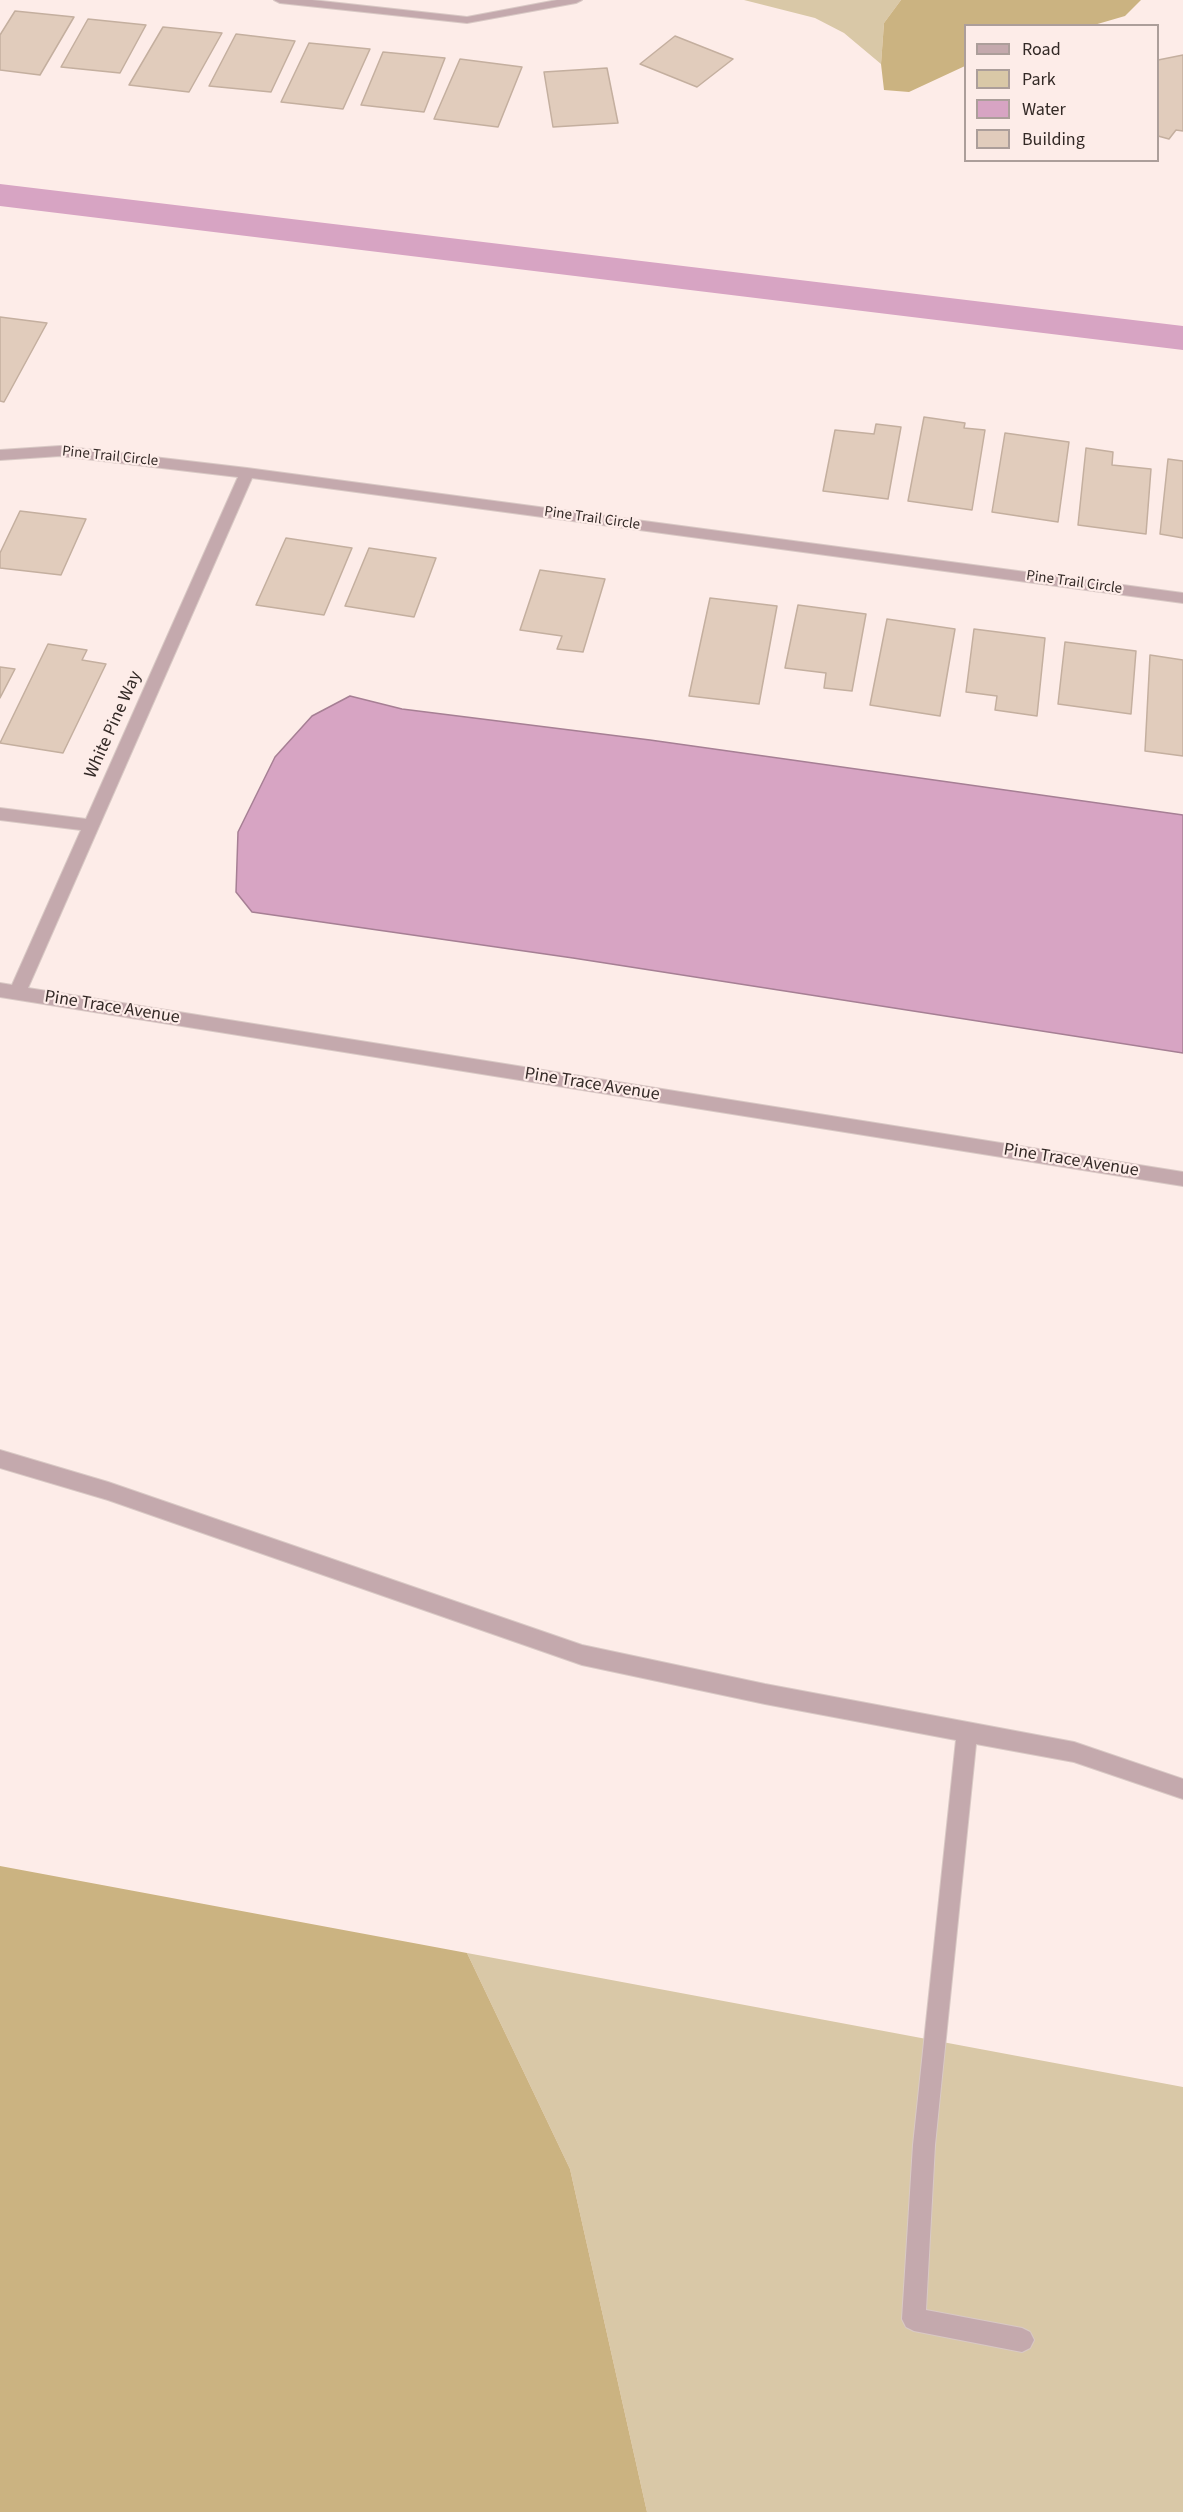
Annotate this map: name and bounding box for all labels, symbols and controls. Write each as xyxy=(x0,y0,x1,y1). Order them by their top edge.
legend xyxy=(964,24,1159,162)
text: Road xyxy=(1022,37,1061,62)
text: Park xyxy=(1022,67,1056,92)
text: Water xyxy=(1022,97,1066,122)
text: Building xyxy=(1022,127,1085,152)
street label: Pine Trail Circle xyxy=(61,443,159,471)
street label: Pine Trail Circle xyxy=(543,503,641,535)
street label: Pine Trail Circle xyxy=(1025,567,1123,599)
street label: White Pine Way xyxy=(81,668,147,782)
street label: Pine Trace Avenue xyxy=(43,987,181,1029)
street label: Pine Trace Avenue xyxy=(523,1064,661,1106)
street label: Pine Trace Avenue xyxy=(1002,1140,1140,1182)

